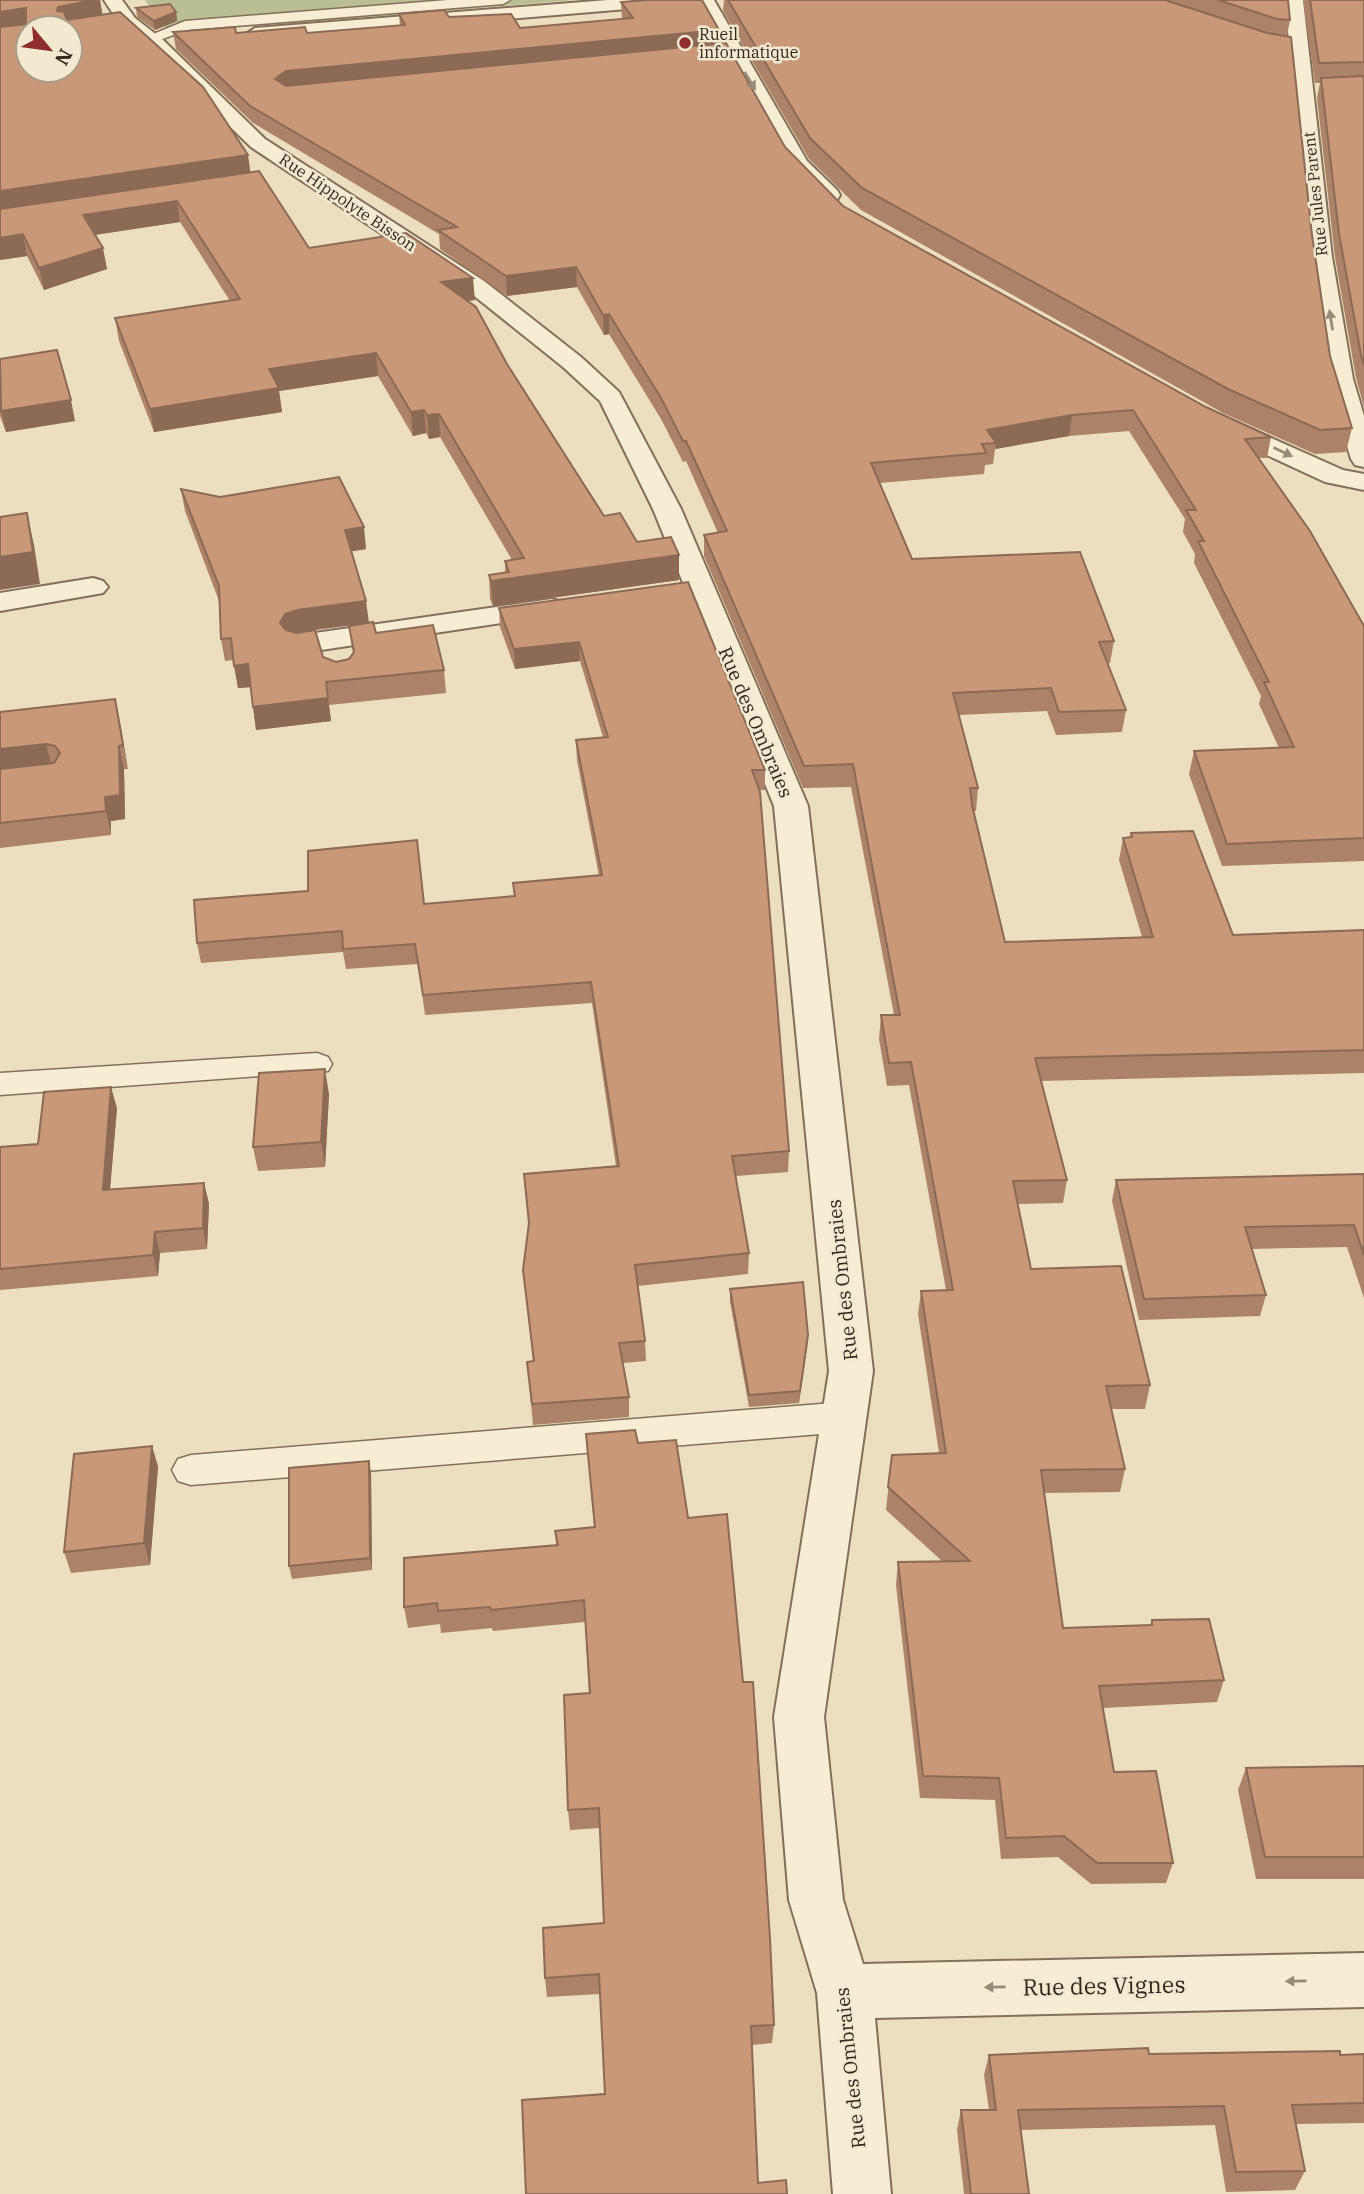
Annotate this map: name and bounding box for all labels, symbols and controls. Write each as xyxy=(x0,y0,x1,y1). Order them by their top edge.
north arrow xyxy=(14,14,84,84)
place label: Rueil informatique xyxy=(699,24,798,62)
marker: Rueil informatique xyxy=(677,35,693,51)
text: N xyxy=(50,45,78,70)
one-way arrow xyxy=(744,72,756,91)
street label: Rue Jules Parent xyxy=(1298,130,1331,257)
street label: Rue Hippolyte Bisson xyxy=(276,149,420,255)
one-way arrow xyxy=(1325,309,1336,331)
one-way arrow xyxy=(1273,447,1293,458)
street label: Rue des Ombraies xyxy=(713,643,799,801)
street label: Rue des Ombraies xyxy=(822,1198,862,1362)
street label: Rue des Vignes xyxy=(1022,1969,1186,2001)
one-way arrow xyxy=(1285,1975,1307,1987)
one-way arrow xyxy=(984,1981,1006,1993)
street label: Rue des Ombraies xyxy=(830,1986,870,2150)

